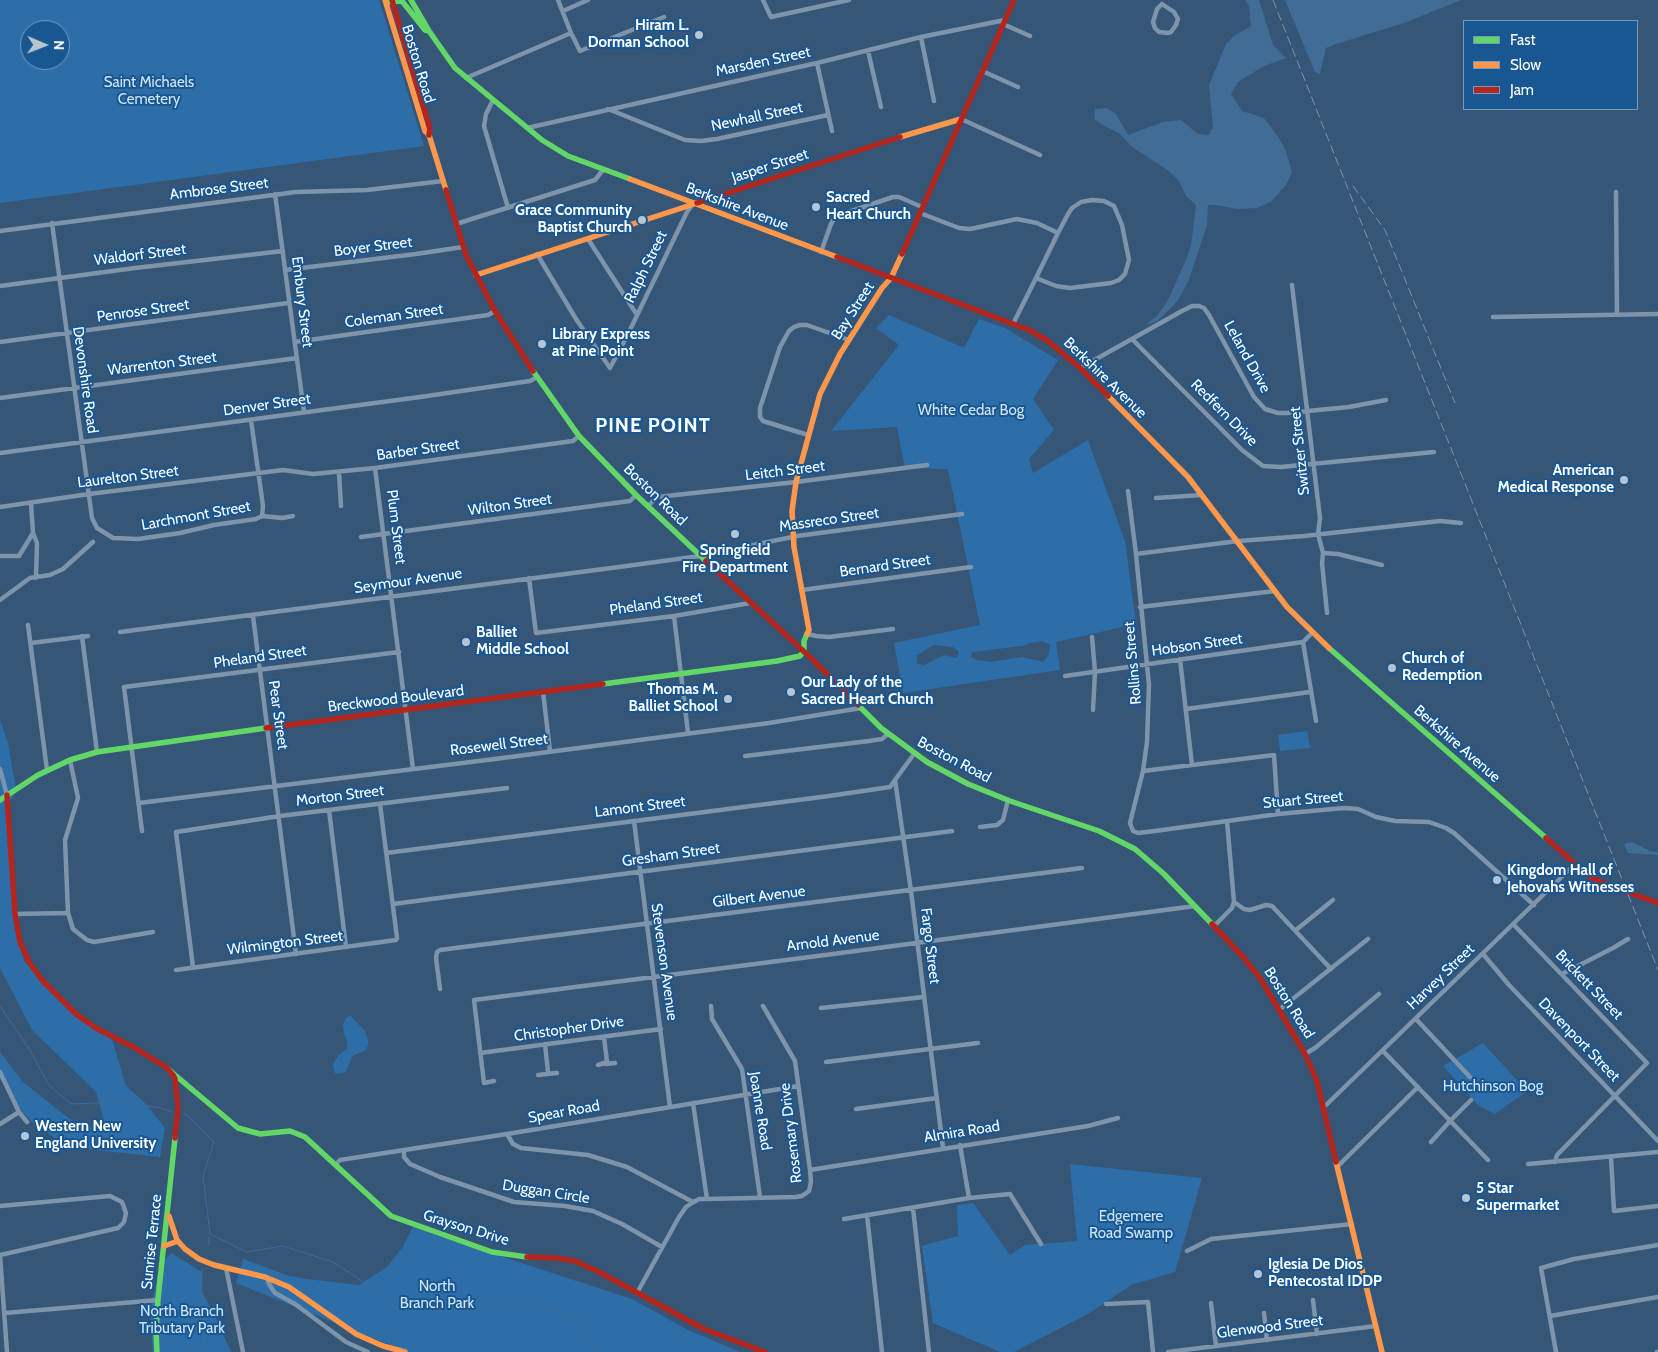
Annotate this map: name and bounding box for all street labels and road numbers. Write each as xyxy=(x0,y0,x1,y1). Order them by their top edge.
street label: Boston Road xyxy=(398,23,438,105)
street label: Marsden Street xyxy=(714,43,812,81)
street label: Newhall Street xyxy=(710,99,804,135)
street label: Jasper Street xyxy=(729,145,811,187)
street label: Ambrose Street xyxy=(169,174,269,204)
street label: Berkshire Avenue xyxy=(683,179,791,235)
street label: Ralph Street xyxy=(621,228,671,306)
street label: Boyer Street xyxy=(333,233,413,261)
street label: Waldorf Street xyxy=(93,240,187,270)
street label: Embury Street xyxy=(287,255,317,349)
street label: Bay Street xyxy=(828,279,878,343)
street label: Penrose Street xyxy=(96,296,190,326)
street label: Coleman Street xyxy=(344,300,444,332)
street label: Leland Drive xyxy=(1220,318,1274,396)
street label: Devonshire Road xyxy=(69,325,101,435)
street label: Berkshire Avenue xyxy=(1060,334,1150,422)
street label: Warrenton Street xyxy=(107,348,217,380)
street label: Redfern Drive xyxy=(1187,376,1261,450)
street label: Denver Street xyxy=(222,390,312,420)
street label: Switzer Street xyxy=(1286,406,1314,496)
street label: Barber Street xyxy=(375,435,461,465)
street label: Leitch Street xyxy=(744,457,826,485)
street label: Boston Road xyxy=(620,460,690,530)
street label: Laurelton Street xyxy=(76,462,180,492)
street label: Plum Street xyxy=(382,489,410,565)
street label: Wilton Street xyxy=(467,490,553,520)
street label: Larchmont Street xyxy=(140,498,252,534)
street label: Massreco Street xyxy=(778,504,880,536)
street label: Bernard Street xyxy=(838,551,932,581)
street label: Seymour Avenue xyxy=(353,565,463,597)
street label: Pheland Street xyxy=(608,589,704,619)
street label: Rollins Street xyxy=(1120,620,1146,706)
street label: Hobson Street xyxy=(1150,630,1244,660)
street label: Pheland Street xyxy=(212,642,308,672)
street label: Pear Street xyxy=(264,679,292,751)
street label: Breckwood Boulevard xyxy=(327,682,465,716)
street label: Berkshire Avenue xyxy=(1410,702,1504,786)
street label: Rosewell Street xyxy=(449,730,549,760)
street label: Boston Road xyxy=(914,733,994,787)
street label: Morton Street xyxy=(295,782,385,810)
street label: Stuart Street xyxy=(1262,788,1344,812)
street label: Lamont Street xyxy=(594,792,686,822)
street label: Gresham Street xyxy=(621,839,721,871)
street label: Gilbert Avenue xyxy=(712,882,806,912)
street label: Stevenson Avenue xyxy=(647,902,681,1022)
street label: Fargo Street xyxy=(916,907,944,985)
street label: Arnold Avenue xyxy=(786,926,880,956)
street label: Wilmington Street xyxy=(226,927,344,959)
street label: Harvey Street xyxy=(1404,940,1478,1014)
street label: Brickett Street xyxy=(1551,946,1627,1024)
street label: Boston Road xyxy=(1260,964,1318,1042)
street label: Davenport Street xyxy=(1535,994,1623,1086)
street label: Christopher Drive xyxy=(513,1012,625,1046)
street label: Joanne Road xyxy=(745,1070,775,1152)
street label: Rosemary Drive xyxy=(776,1082,806,1184)
street label: Spear Road xyxy=(527,1097,601,1127)
street label: Almira Road xyxy=(923,1117,1001,1147)
street label: Duggan Circle xyxy=(501,1176,591,1208)
street label: Sunrise Terrace xyxy=(138,1194,166,1290)
street label: Grayson Drive xyxy=(421,1206,511,1250)
street label: Glenwood Street xyxy=(1216,1312,1324,1342)

